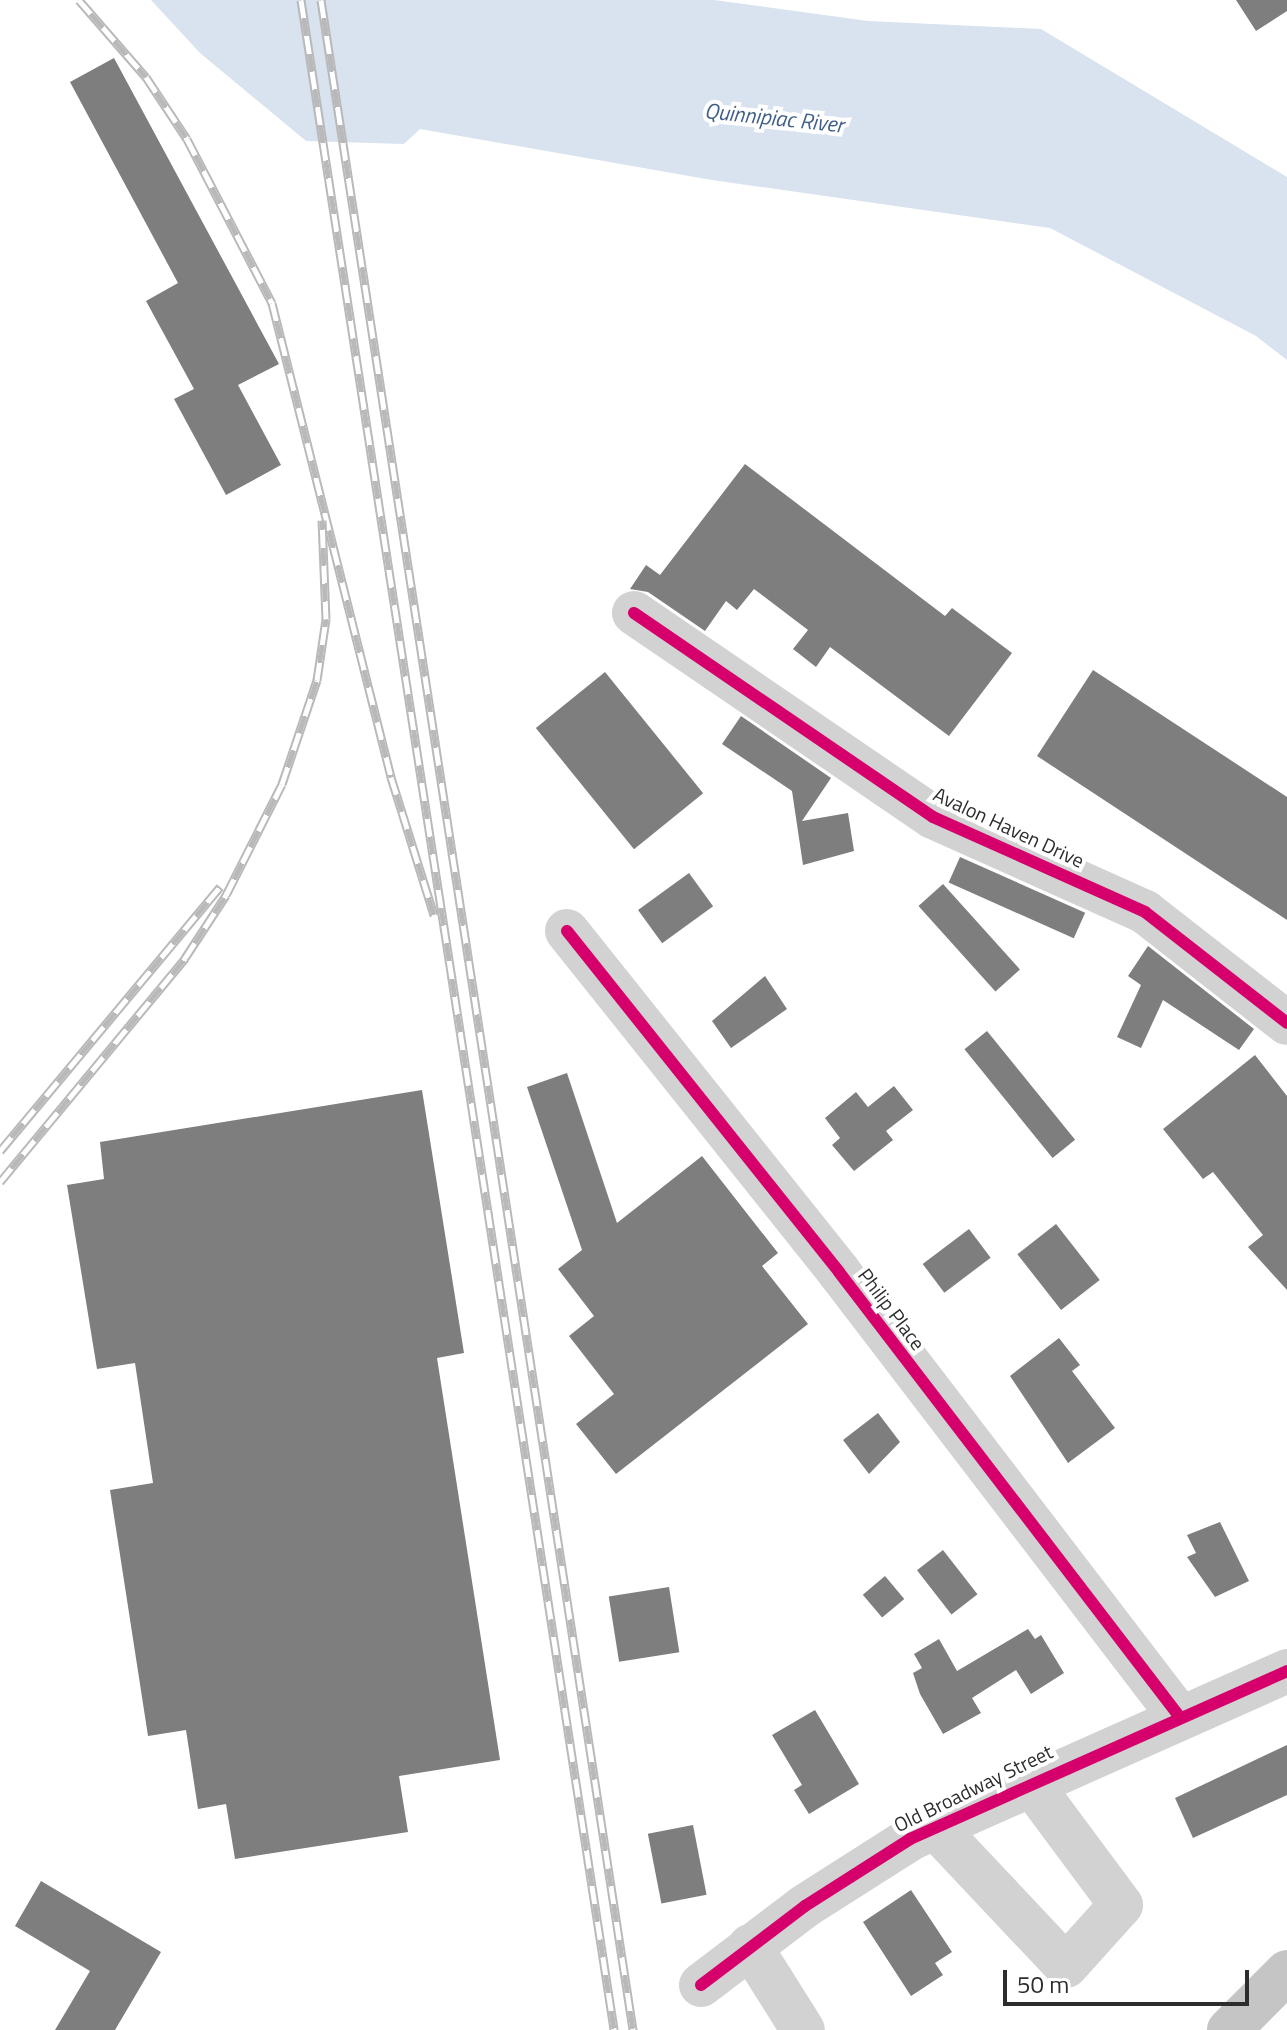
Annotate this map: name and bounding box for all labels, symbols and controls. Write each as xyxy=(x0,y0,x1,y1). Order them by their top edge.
water label: Quinnipiac River xyxy=(703,98,845,138)
street label: Avalon Haven Drive xyxy=(930,782,1088,872)
street label: Philip Place xyxy=(853,1263,931,1355)
street label: Old Broadway Street xyxy=(890,1739,1056,1837)
scale bar xyxy=(1007,1954,1253,2004)
text: 50 m xyxy=(1017,1966,1069,2002)

